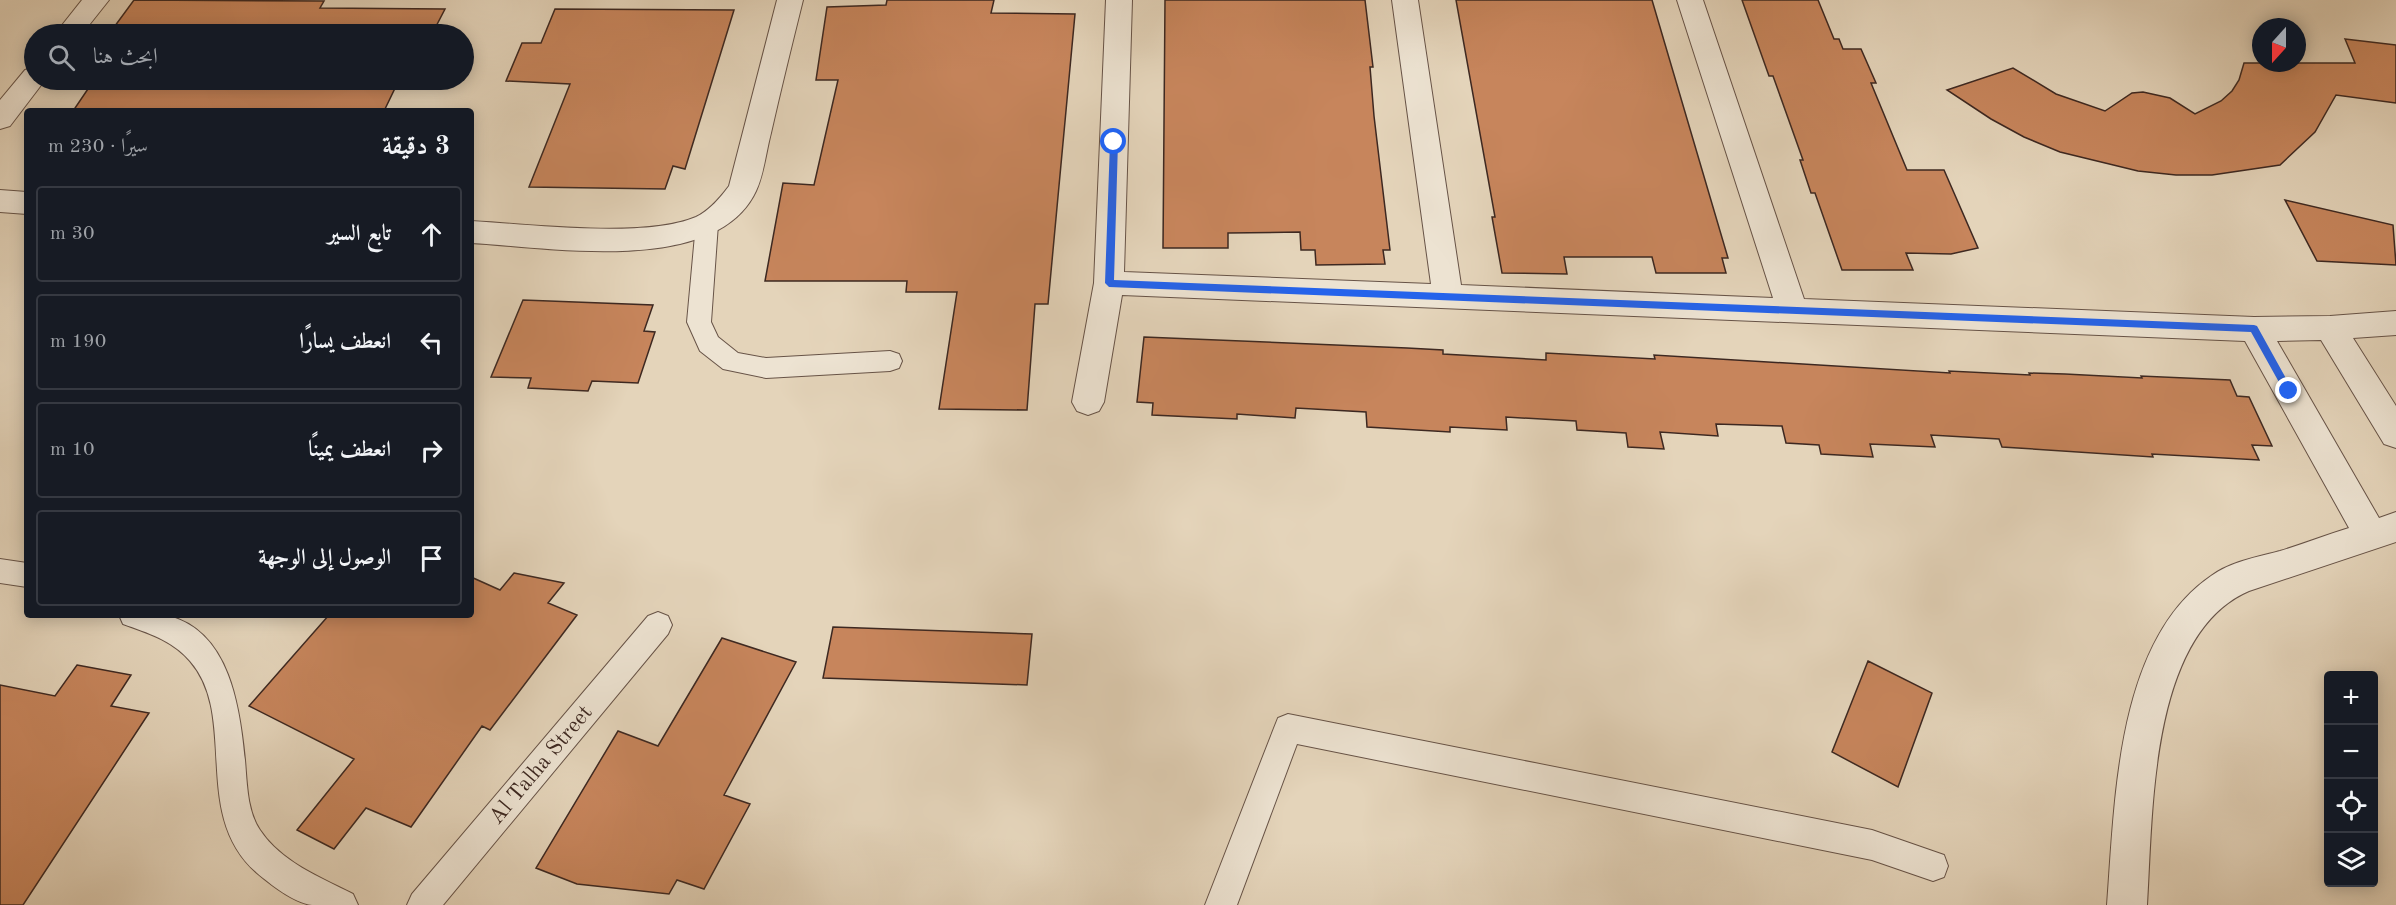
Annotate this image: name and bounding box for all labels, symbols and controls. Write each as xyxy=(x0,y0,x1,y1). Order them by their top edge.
north arrow xyxy=(2252,18,2306,72)
search box xyxy=(24,24,474,90)
icon: search xyxy=(45,41,78,74)
text: ابحث هنا xyxy=(93,46,158,68)
route start xyxy=(1100,128,1126,154)
text: 3 دقيقة xyxy=(382,134,450,160)
text: سيرًا · 230 m xyxy=(48,137,148,157)
icon: ahead xyxy=(415,218,448,251)
text: تابع السير xyxy=(327,223,391,245)
text: 30 m xyxy=(50,224,95,244)
icon: left xyxy=(415,326,448,359)
text: انعطف يسارًا xyxy=(299,331,391,353)
text: 190 m xyxy=(50,332,106,352)
route end xyxy=(2275,377,2301,403)
icon: right xyxy=(415,434,448,467)
text: انعطف يمينًا xyxy=(308,439,391,461)
text: 10 m xyxy=(50,440,95,460)
icon: arrive xyxy=(415,542,448,575)
text: الوصول إلى الوجهة xyxy=(258,547,391,569)
map controls xyxy=(2324,671,2378,887)
button: + xyxy=(2324,671,2378,725)
street label: Al Talha Street xyxy=(485,701,597,829)
button: − xyxy=(2324,725,2378,779)
button: locate xyxy=(2324,779,2378,833)
button: layers xyxy=(2324,833,2378,887)

